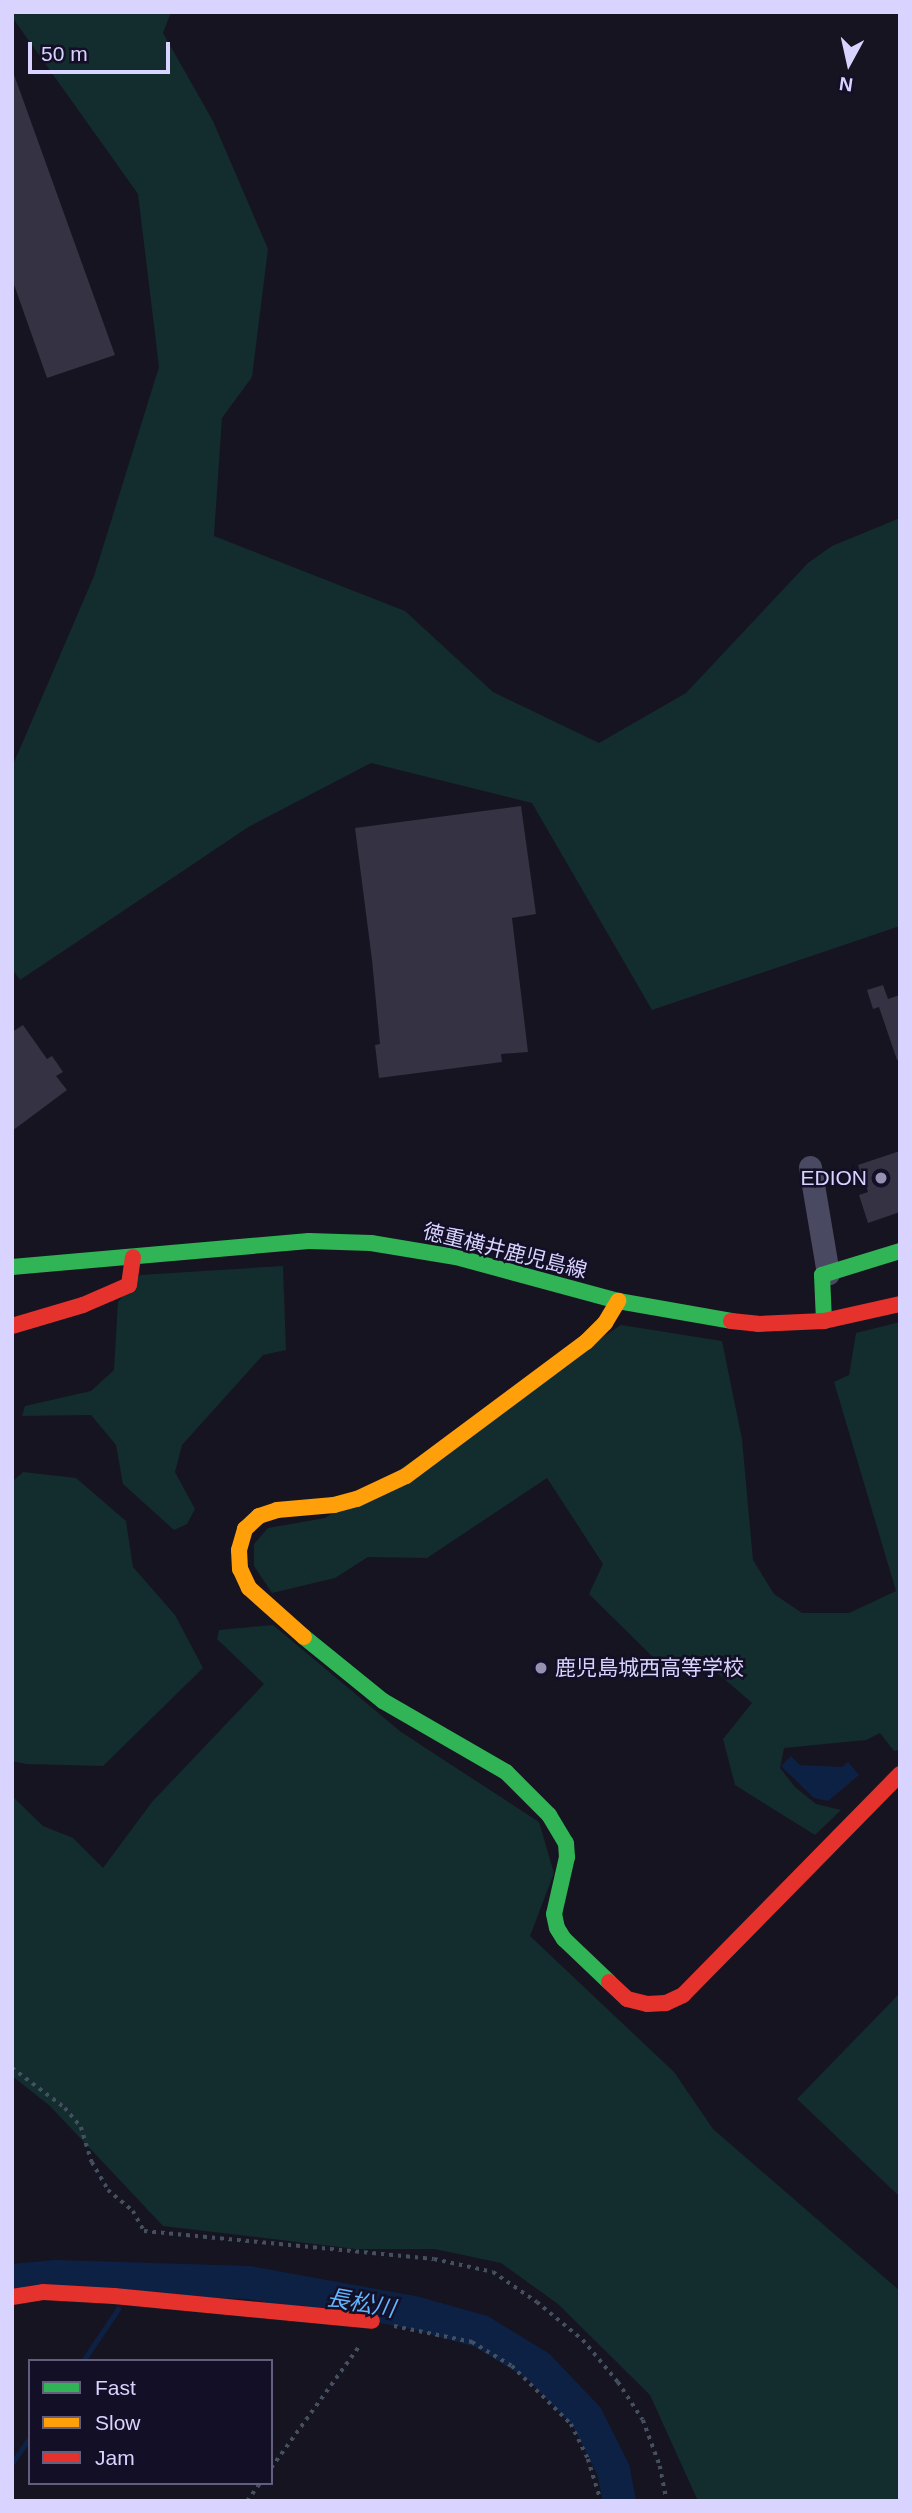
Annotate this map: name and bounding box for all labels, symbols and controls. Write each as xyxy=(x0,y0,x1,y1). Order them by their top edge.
scale bar xyxy=(32,28,173,72)
north arrow xyxy=(814,28,884,98)
text: 50 m xyxy=(41,42,88,65)
text: N xyxy=(838,73,854,96)
place label: EDION xyxy=(800,1165,867,1191)
marker: EDION xyxy=(873,1170,889,1186)
street label: 徳重横井鹿児島線 xyxy=(420,1218,590,1284)
place label: 鹿児島城西高等学校 xyxy=(555,1655,744,1681)
marker: 鹿児島城西高等学校 xyxy=(533,1660,549,1676)
water label: 長松川 xyxy=(325,2283,397,2323)
legend xyxy=(28,2359,273,2485)
text: Fast xyxy=(95,2376,136,2399)
text: Slow xyxy=(95,2411,141,2434)
text: Jam xyxy=(95,2446,135,2469)

